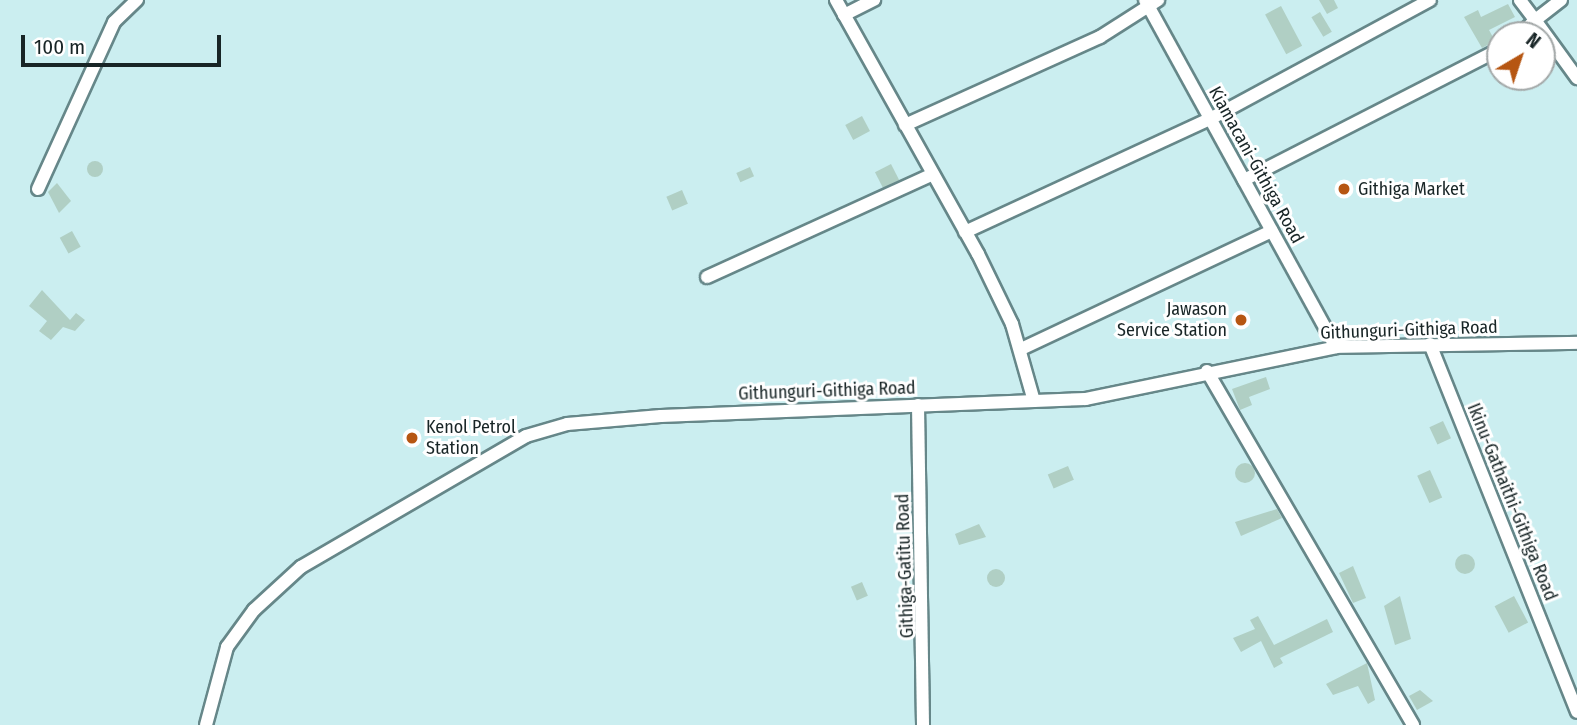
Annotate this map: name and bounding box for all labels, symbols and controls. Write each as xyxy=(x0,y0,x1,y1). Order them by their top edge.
scale bar xyxy=(24,21,224,65)
north arrow xyxy=(1486,21,1556,91)
text: N xyxy=(1522,28,1545,53)
text: 100 m xyxy=(34,34,85,60)
street label: Kiamacani-Githiga Road xyxy=(1204,83,1308,247)
place label: Githiga Market xyxy=(1358,178,1465,200)
marker: Githiga Market xyxy=(1336,181,1352,197)
place label: Jawason Service Station xyxy=(1117,299,1227,342)
marker: Jawason Service Station xyxy=(1233,312,1249,328)
street label: Githunguri-Githiga Road xyxy=(1320,316,1498,344)
street label: Githunguri-Githiga Road xyxy=(738,377,916,405)
street label: Ikinu-Gathaithi-Githiga Road xyxy=(1462,400,1562,604)
place label: Kenol Petrol Station xyxy=(426,417,516,460)
marker: Kenol Petrol Station xyxy=(404,430,420,446)
street label: Githiga-Gatitu Road xyxy=(892,493,918,639)

